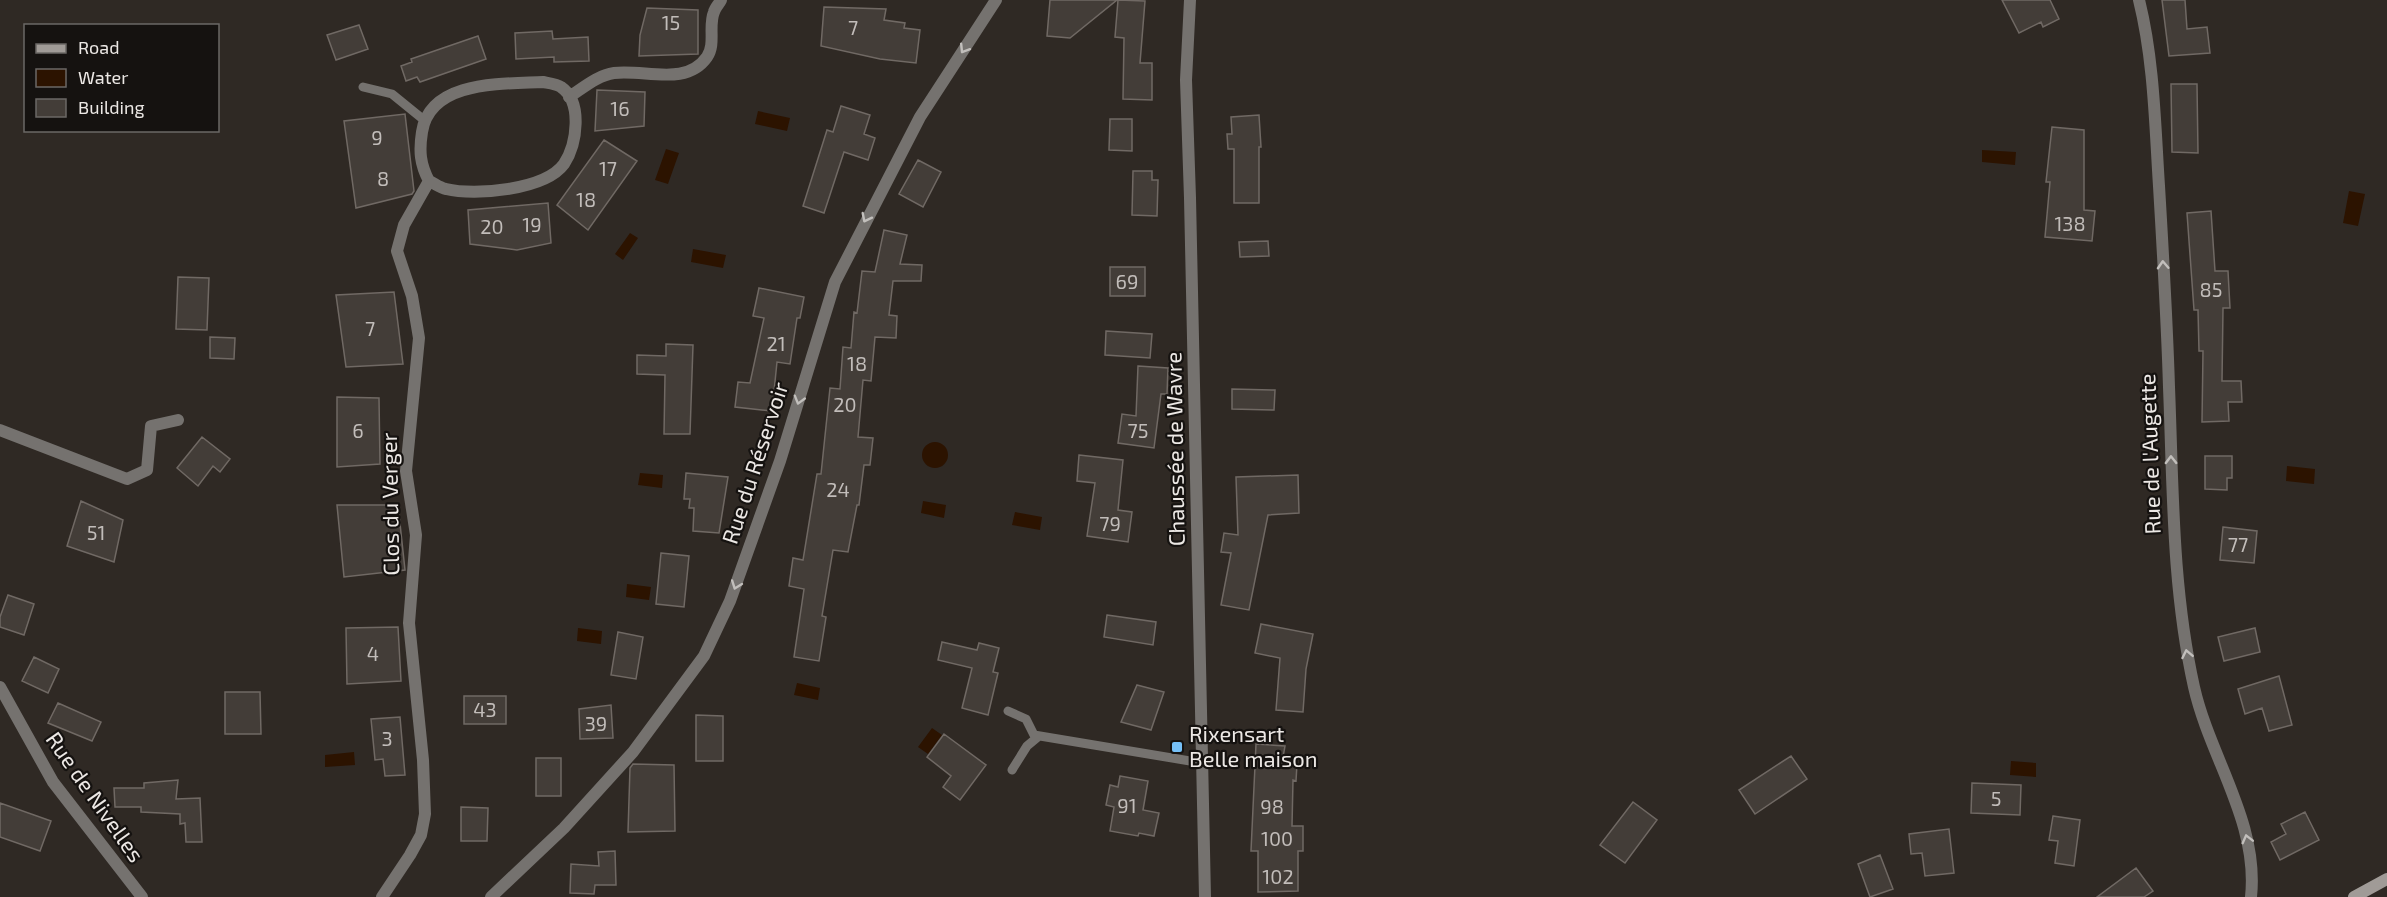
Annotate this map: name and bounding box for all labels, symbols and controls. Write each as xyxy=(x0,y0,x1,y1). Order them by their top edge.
house number: 15 xyxy=(662,10,680,34)
house number: 7 xyxy=(848,15,858,39)
legend xyxy=(24,24,219,132)
text: Road xyxy=(78,36,119,58)
one-way arrow xyxy=(961,43,972,54)
text: Water xyxy=(78,66,128,88)
text: Building xyxy=(78,96,145,118)
house number: 16 xyxy=(610,96,630,120)
house number: 9 xyxy=(371,125,383,149)
house number: 17 xyxy=(599,156,617,180)
house number: 8 xyxy=(377,166,389,190)
house number: 18 xyxy=(576,187,596,211)
one-way arrow xyxy=(862,211,873,222)
house number: 138 xyxy=(2054,211,2086,235)
house number: 19 xyxy=(522,212,542,236)
house number: 20 xyxy=(480,214,504,238)
one-way arrow xyxy=(2157,261,2170,270)
house number: 69 xyxy=(1116,269,1138,293)
house number: 85 xyxy=(2200,277,2222,301)
house number: 7 xyxy=(365,316,375,340)
house number: 21 xyxy=(766,331,786,355)
house number: 18 xyxy=(847,351,867,375)
street label: Chaussée de Wavre xyxy=(1159,352,1189,547)
street label: Rue de l'Augette xyxy=(2133,373,2165,535)
street label: Rue du Réservoir xyxy=(716,378,792,547)
house number: 20 xyxy=(833,392,857,416)
one-way arrow xyxy=(794,394,806,405)
house number: 6 xyxy=(352,418,364,442)
house number: 75 xyxy=(1128,418,1148,442)
street label: Clos du Verger xyxy=(375,432,403,576)
one-way arrow xyxy=(2165,455,2177,464)
house number: 24 xyxy=(826,477,850,501)
house number: 79 xyxy=(1099,511,1121,535)
house number: 51 xyxy=(87,520,105,544)
house number: 77 xyxy=(2228,532,2248,556)
one-way arrow xyxy=(731,578,743,589)
house number: 4 xyxy=(367,641,379,665)
one-way arrow xyxy=(2181,649,2194,659)
house number: 43 xyxy=(473,697,497,721)
house number: 39 xyxy=(585,711,607,735)
place label: Rixensart Belle maison xyxy=(1189,720,1318,771)
street label: Rue de Nivelles xyxy=(41,726,150,866)
house number: 3 xyxy=(381,726,393,750)
marker: Rixensart Belle maison xyxy=(1170,740,1184,754)
house number: 5 xyxy=(1991,786,2001,810)
house number: 91 xyxy=(1117,793,1137,817)
house number: 98 xyxy=(1260,794,1284,818)
house number: 100 xyxy=(1261,826,1293,850)
one-way arrow xyxy=(2242,834,2255,844)
house number: 102 xyxy=(1262,864,1294,888)

